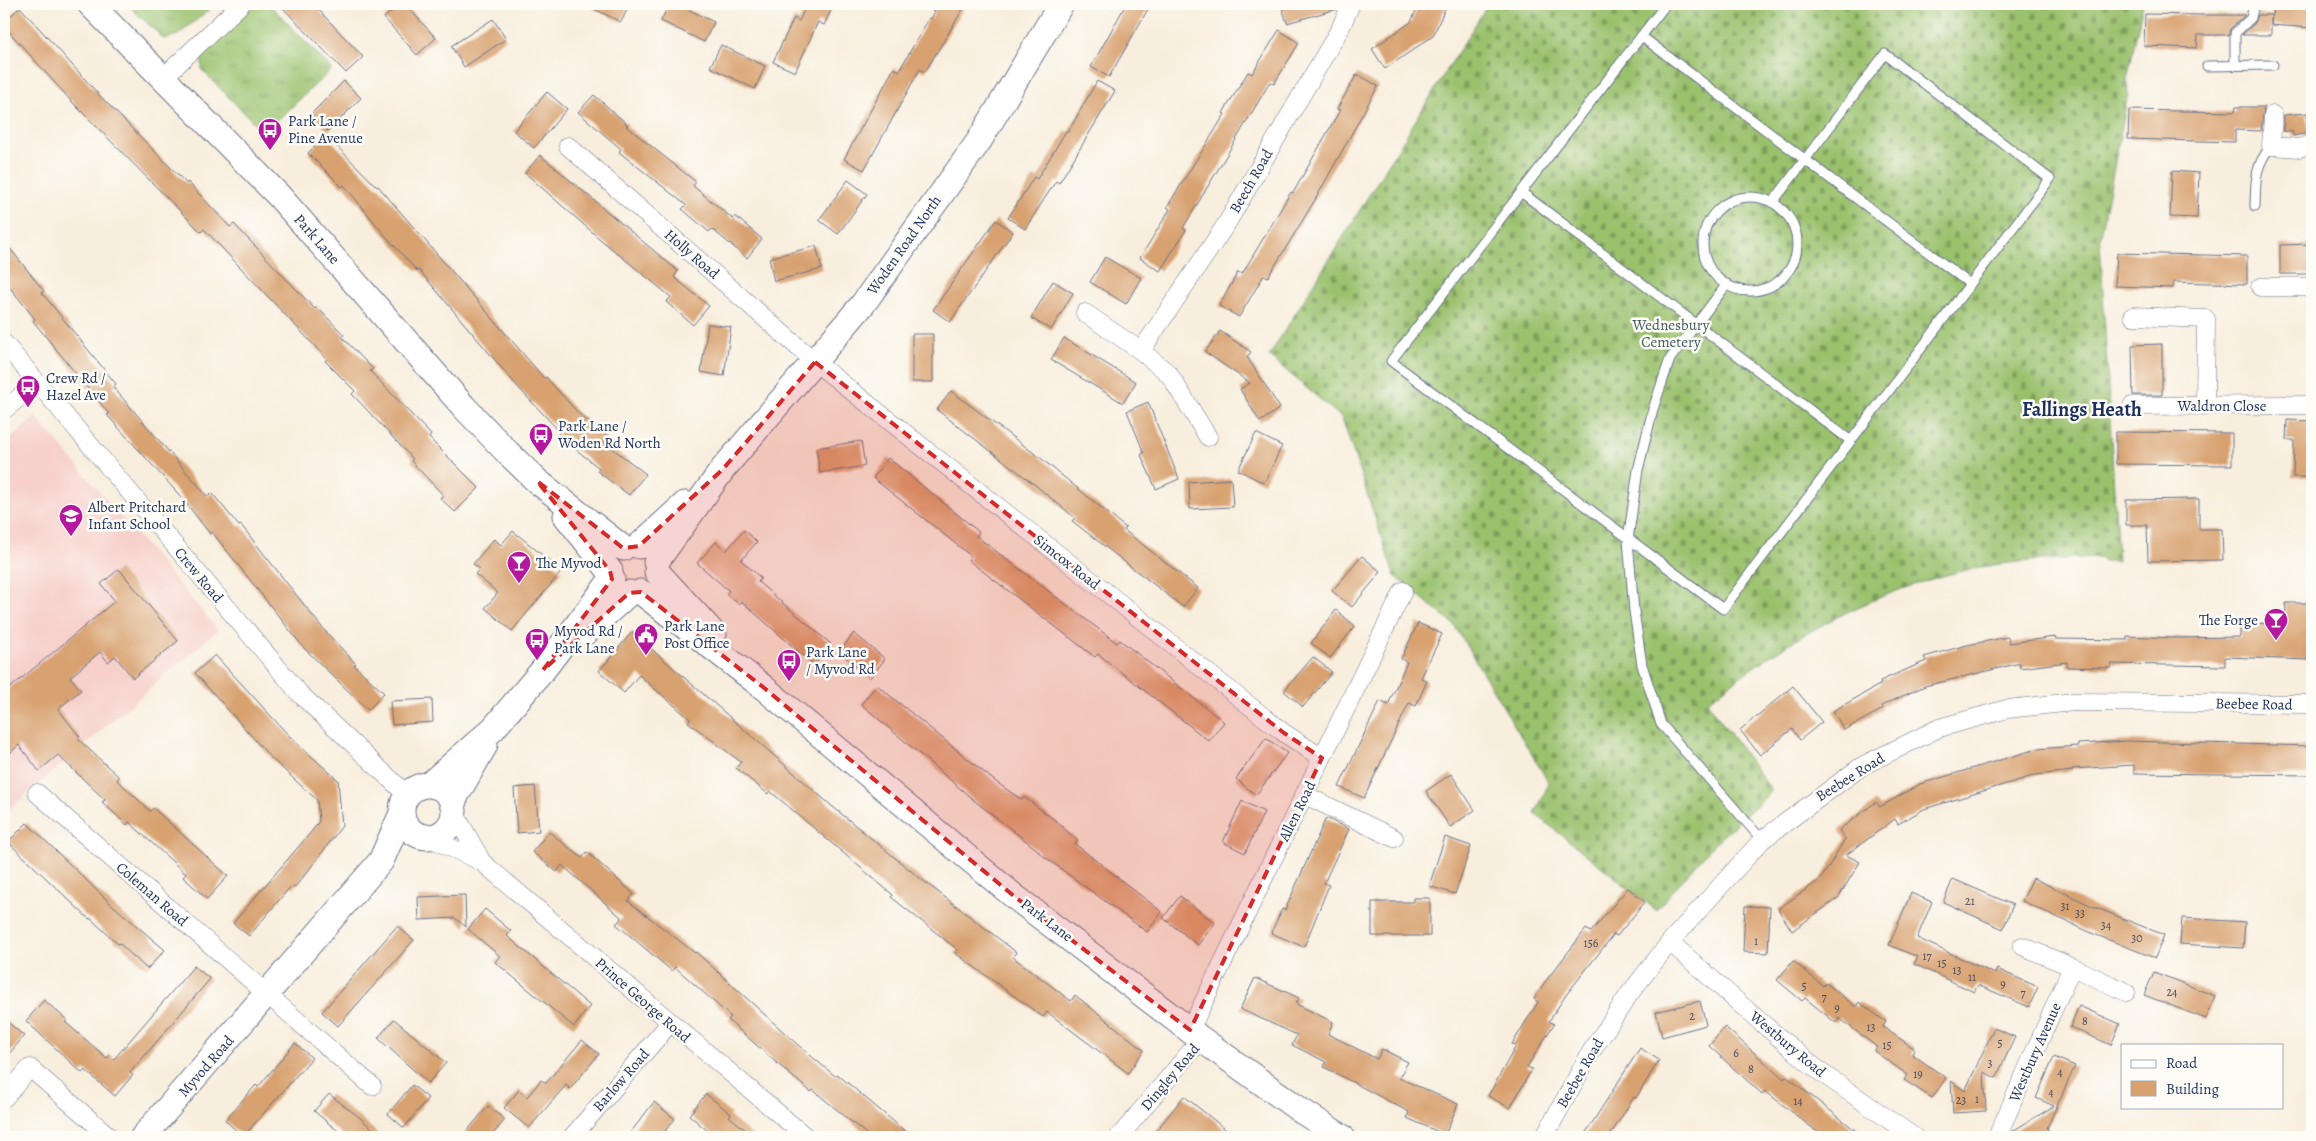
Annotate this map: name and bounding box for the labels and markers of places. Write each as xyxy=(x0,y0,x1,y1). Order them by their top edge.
place label: Park Lane / Pine Avenue xyxy=(288,111,363,148)
bus stop icon: Park Lane / Pine Avenue xyxy=(257,117,283,151)
place label: Crew Rd / Hazel Ave xyxy=(46,368,106,405)
bus stop icon: Crew Rd / Hazel Ave xyxy=(15,374,41,408)
place label: Park Lane / Woden Rd North xyxy=(557,416,661,453)
bus stop icon: Park Lane / Woden Rd North xyxy=(528,422,554,456)
place label: Albert Pritchard Infant School xyxy=(87,497,187,534)
school or university icon: Albert Pritchard Infant School xyxy=(58,503,84,537)
bar icon: The Myvod xyxy=(506,550,532,584)
place label: The Myvod xyxy=(536,553,603,573)
bar icon: The Forge xyxy=(2263,607,2289,641)
place label: The Forge xyxy=(2199,610,2258,630)
place label: Park Lane Post Office xyxy=(664,616,730,653)
place label: Myvod Rd / Park Lane xyxy=(554,621,623,658)
public building icon: Park Lane Post Office xyxy=(633,622,659,656)
bus stop icon: Myvod Rd / Park Lane xyxy=(524,627,550,661)
place label: Park Lane / Myvod Rd xyxy=(806,642,876,679)
bus stop icon: Park Lane / Myvod Rd xyxy=(776,648,802,682)

